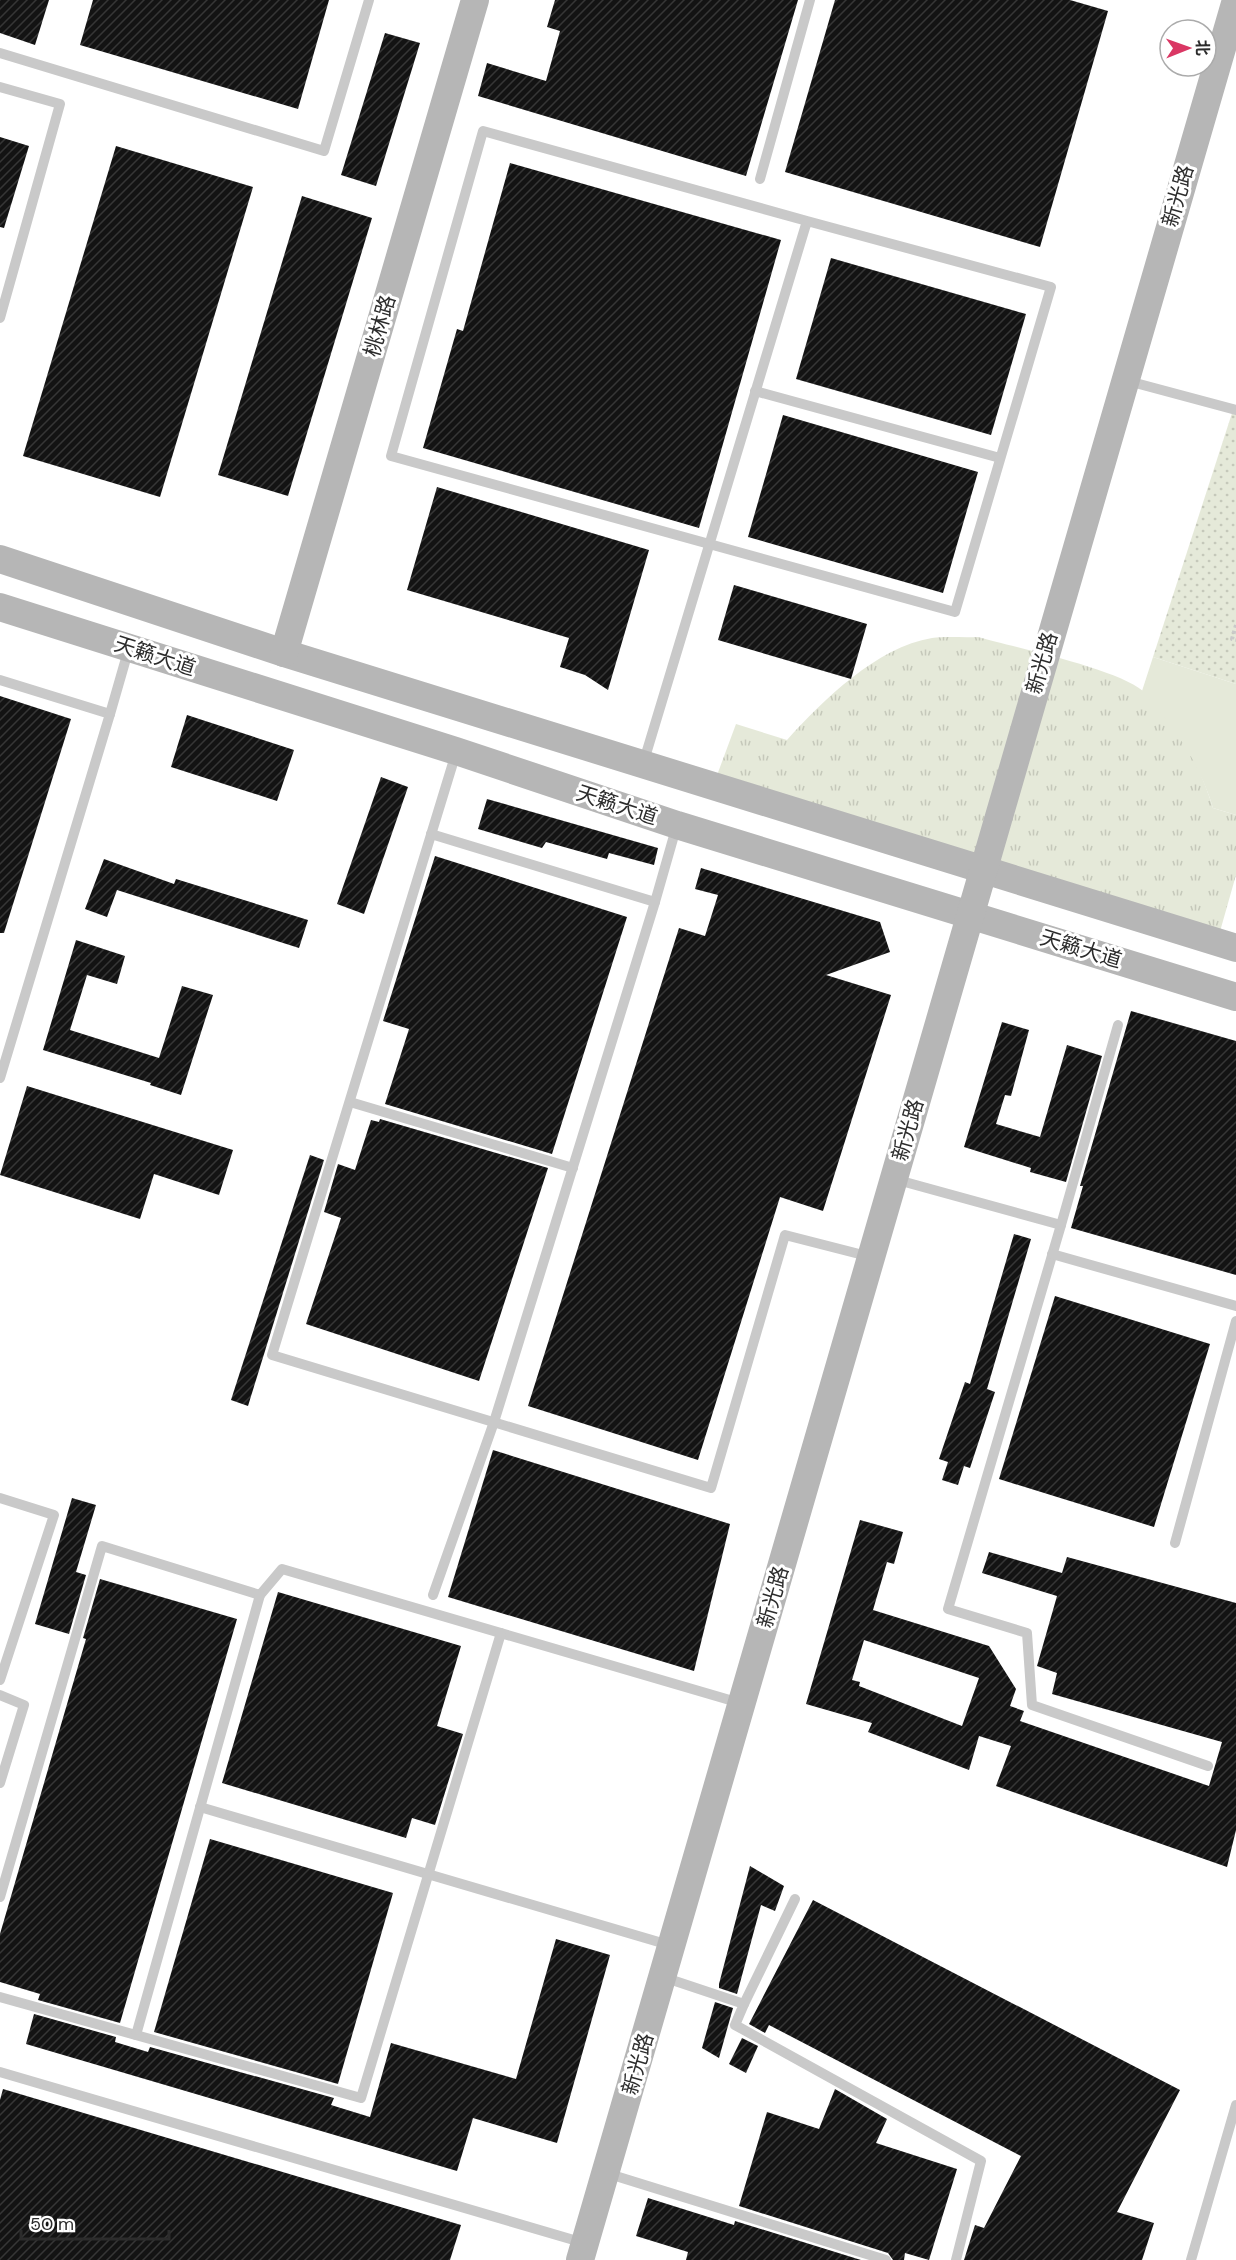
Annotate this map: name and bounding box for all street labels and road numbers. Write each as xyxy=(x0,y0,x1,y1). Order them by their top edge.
street label: 新光路 xyxy=(1156,162,1200,230)
street label: 桃林路 xyxy=(358,292,402,360)
street label: 新光路 xyxy=(1020,629,1064,697)
street label: 天籁大道 xyxy=(111,630,199,682)
street label: 天籁大道 xyxy=(573,779,661,831)
street label: 天籁大道 xyxy=(1037,923,1125,975)
street label: 新光路 xyxy=(886,1096,930,1164)
street label: 新光路 xyxy=(751,1563,795,1631)
street label: 新光路 xyxy=(616,2030,660,2098)

